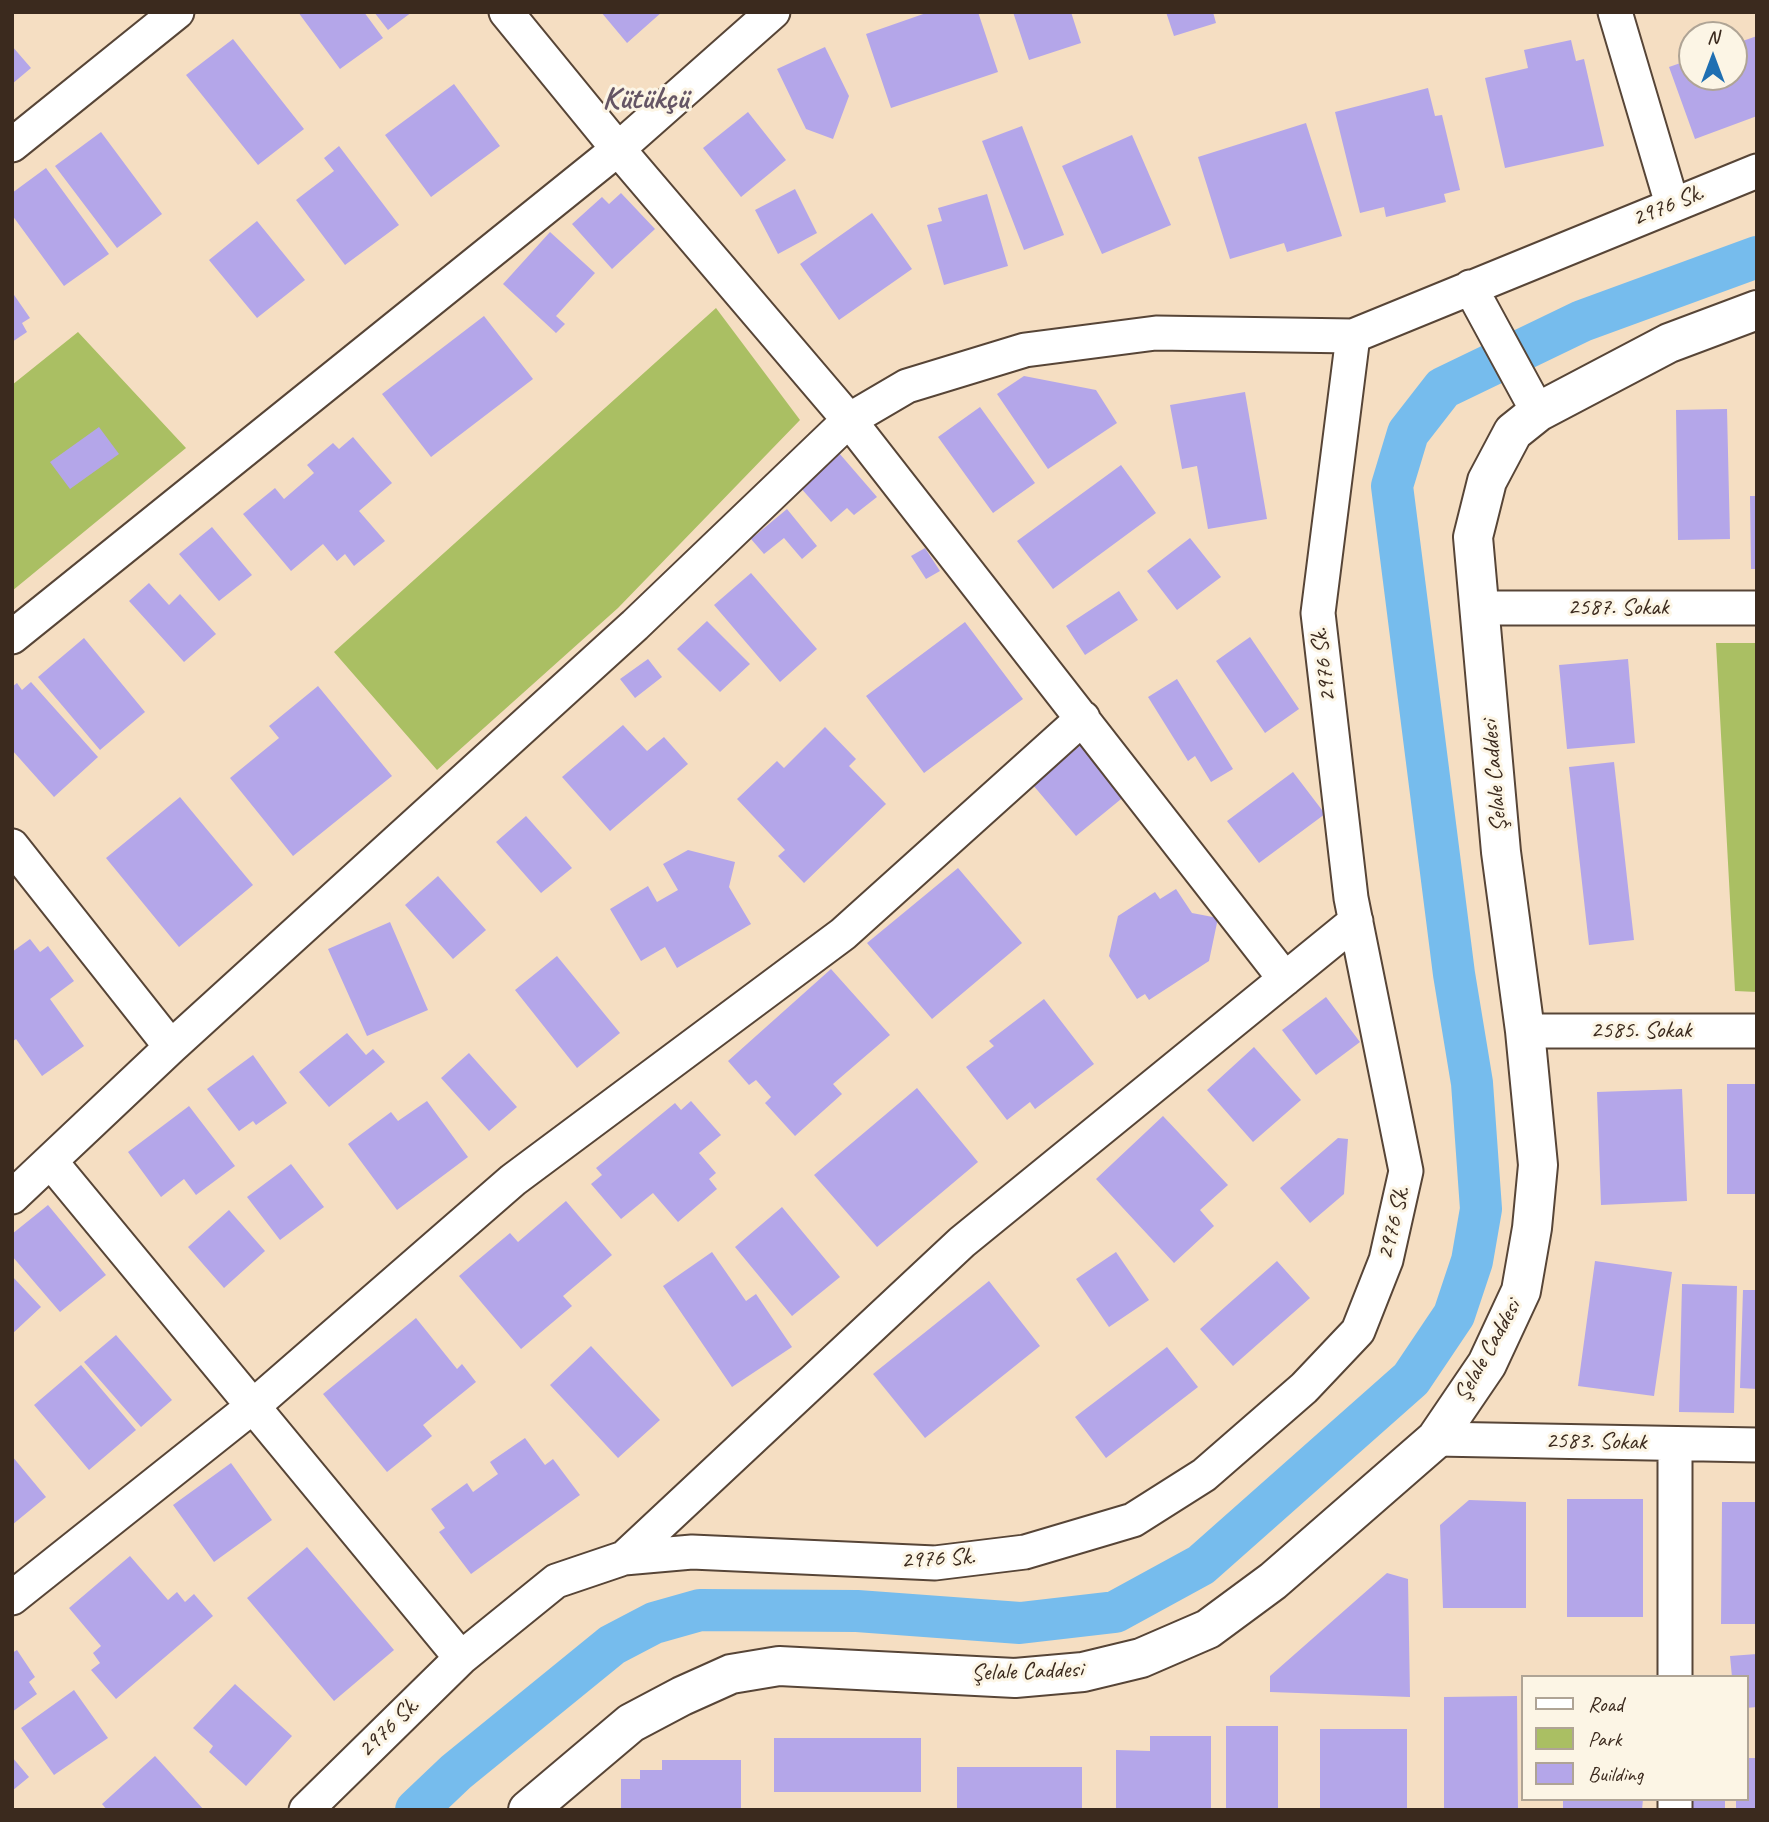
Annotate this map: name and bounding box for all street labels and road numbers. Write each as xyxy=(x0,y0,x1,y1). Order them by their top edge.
street label: 2976 Sk. xyxy=(1628,179,1708,233)
street label: 2587. Sokak xyxy=(1568,594,1668,622)
street label: 2976 Sk. xyxy=(1305,626,1343,704)
street label: Şelale Caddesi xyxy=(1476,719,1514,833)
street label: 2585. Sokak xyxy=(1591,1017,1691,1045)
street label: 2976 Sk. xyxy=(1371,1183,1417,1263)
street label: Şelale Caddesi xyxy=(1448,1295,1528,1407)
street label: 2583. Sokak xyxy=(1545,1427,1647,1457)
street label: 2976 Sk. xyxy=(900,1543,976,1575)
street label: Şelale Caddesi xyxy=(970,1656,1084,1688)
street label: 2976 Sk. xyxy=(352,1692,426,1764)

